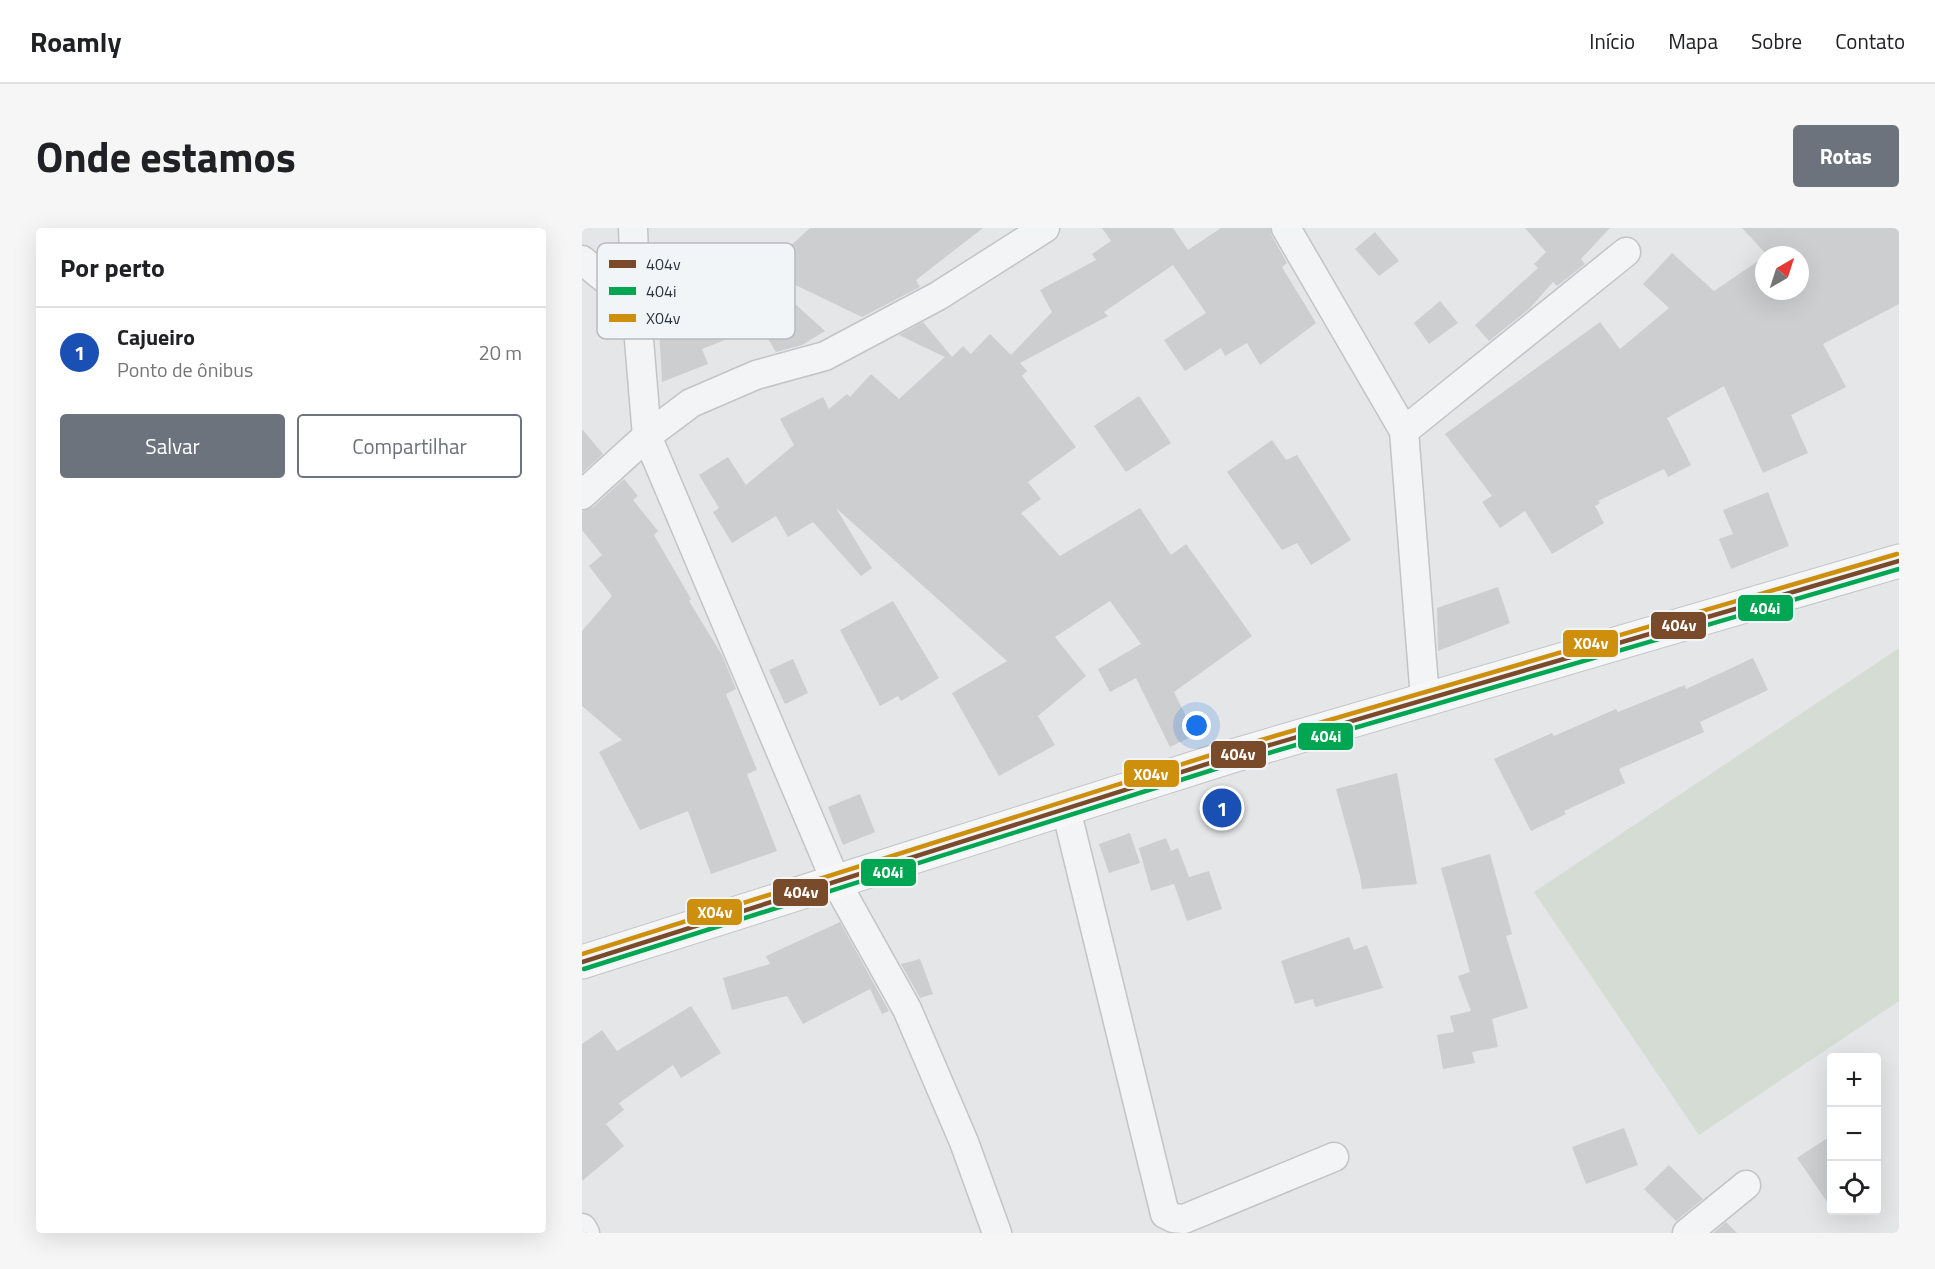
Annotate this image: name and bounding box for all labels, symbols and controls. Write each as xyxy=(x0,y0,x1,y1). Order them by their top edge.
text: Roamly xyxy=(30,20,121,63)
text: Início xyxy=(1589,25,1635,57)
text: Mapa xyxy=(1668,25,1718,57)
text: Sobre xyxy=(1751,25,1802,57)
text: Contato xyxy=(1835,25,1905,57)
text: Onde estamos xyxy=(36,124,296,188)
button: Rotas xyxy=(1793,125,1899,187)
legend xyxy=(597,243,795,339)
north arrow xyxy=(1755,246,1809,300)
text: Por perto xyxy=(60,248,165,287)
text: 404v xyxy=(646,252,681,276)
text: 404i xyxy=(646,279,676,303)
text: X04v xyxy=(646,306,681,330)
text: Cajueiro xyxy=(117,320,195,354)
text: 1 xyxy=(74,337,85,368)
text: 20 m xyxy=(478,337,522,368)
text: Ponto de ônibus xyxy=(117,354,253,385)
button: Salvar xyxy=(60,414,285,478)
button: Compartilhar xyxy=(297,414,522,478)
line badge: 404i xyxy=(1737,594,1794,622)
text: 404i xyxy=(1749,596,1781,620)
line badge: 404v xyxy=(1650,611,1707,640)
text: 404v xyxy=(1662,613,1696,637)
line badge: X04v xyxy=(1562,629,1619,658)
text: X04v xyxy=(1574,631,1609,655)
your location xyxy=(1182,711,1211,740)
line badge: 404i xyxy=(1297,722,1354,751)
text: 404i xyxy=(1310,724,1342,748)
line badge: 404v xyxy=(1210,740,1267,769)
text: 404v xyxy=(1221,742,1255,766)
line badge: X04v xyxy=(1123,759,1180,788)
text: X04v xyxy=(1134,762,1169,786)
pin: 1 xyxy=(1202,786,1242,830)
line badge: 404i xyxy=(860,858,917,887)
text: 404i xyxy=(872,860,904,884)
line badge: 404v xyxy=(772,878,829,907)
text: 404v xyxy=(784,880,818,904)
line badge: X04v xyxy=(686,898,743,926)
text: X04v xyxy=(698,900,733,924)
map controls xyxy=(1827,1053,1881,1215)
button: + xyxy=(1827,1053,1881,1107)
button: − xyxy=(1827,1107,1881,1161)
button: locate xyxy=(1827,1161,1881,1215)

